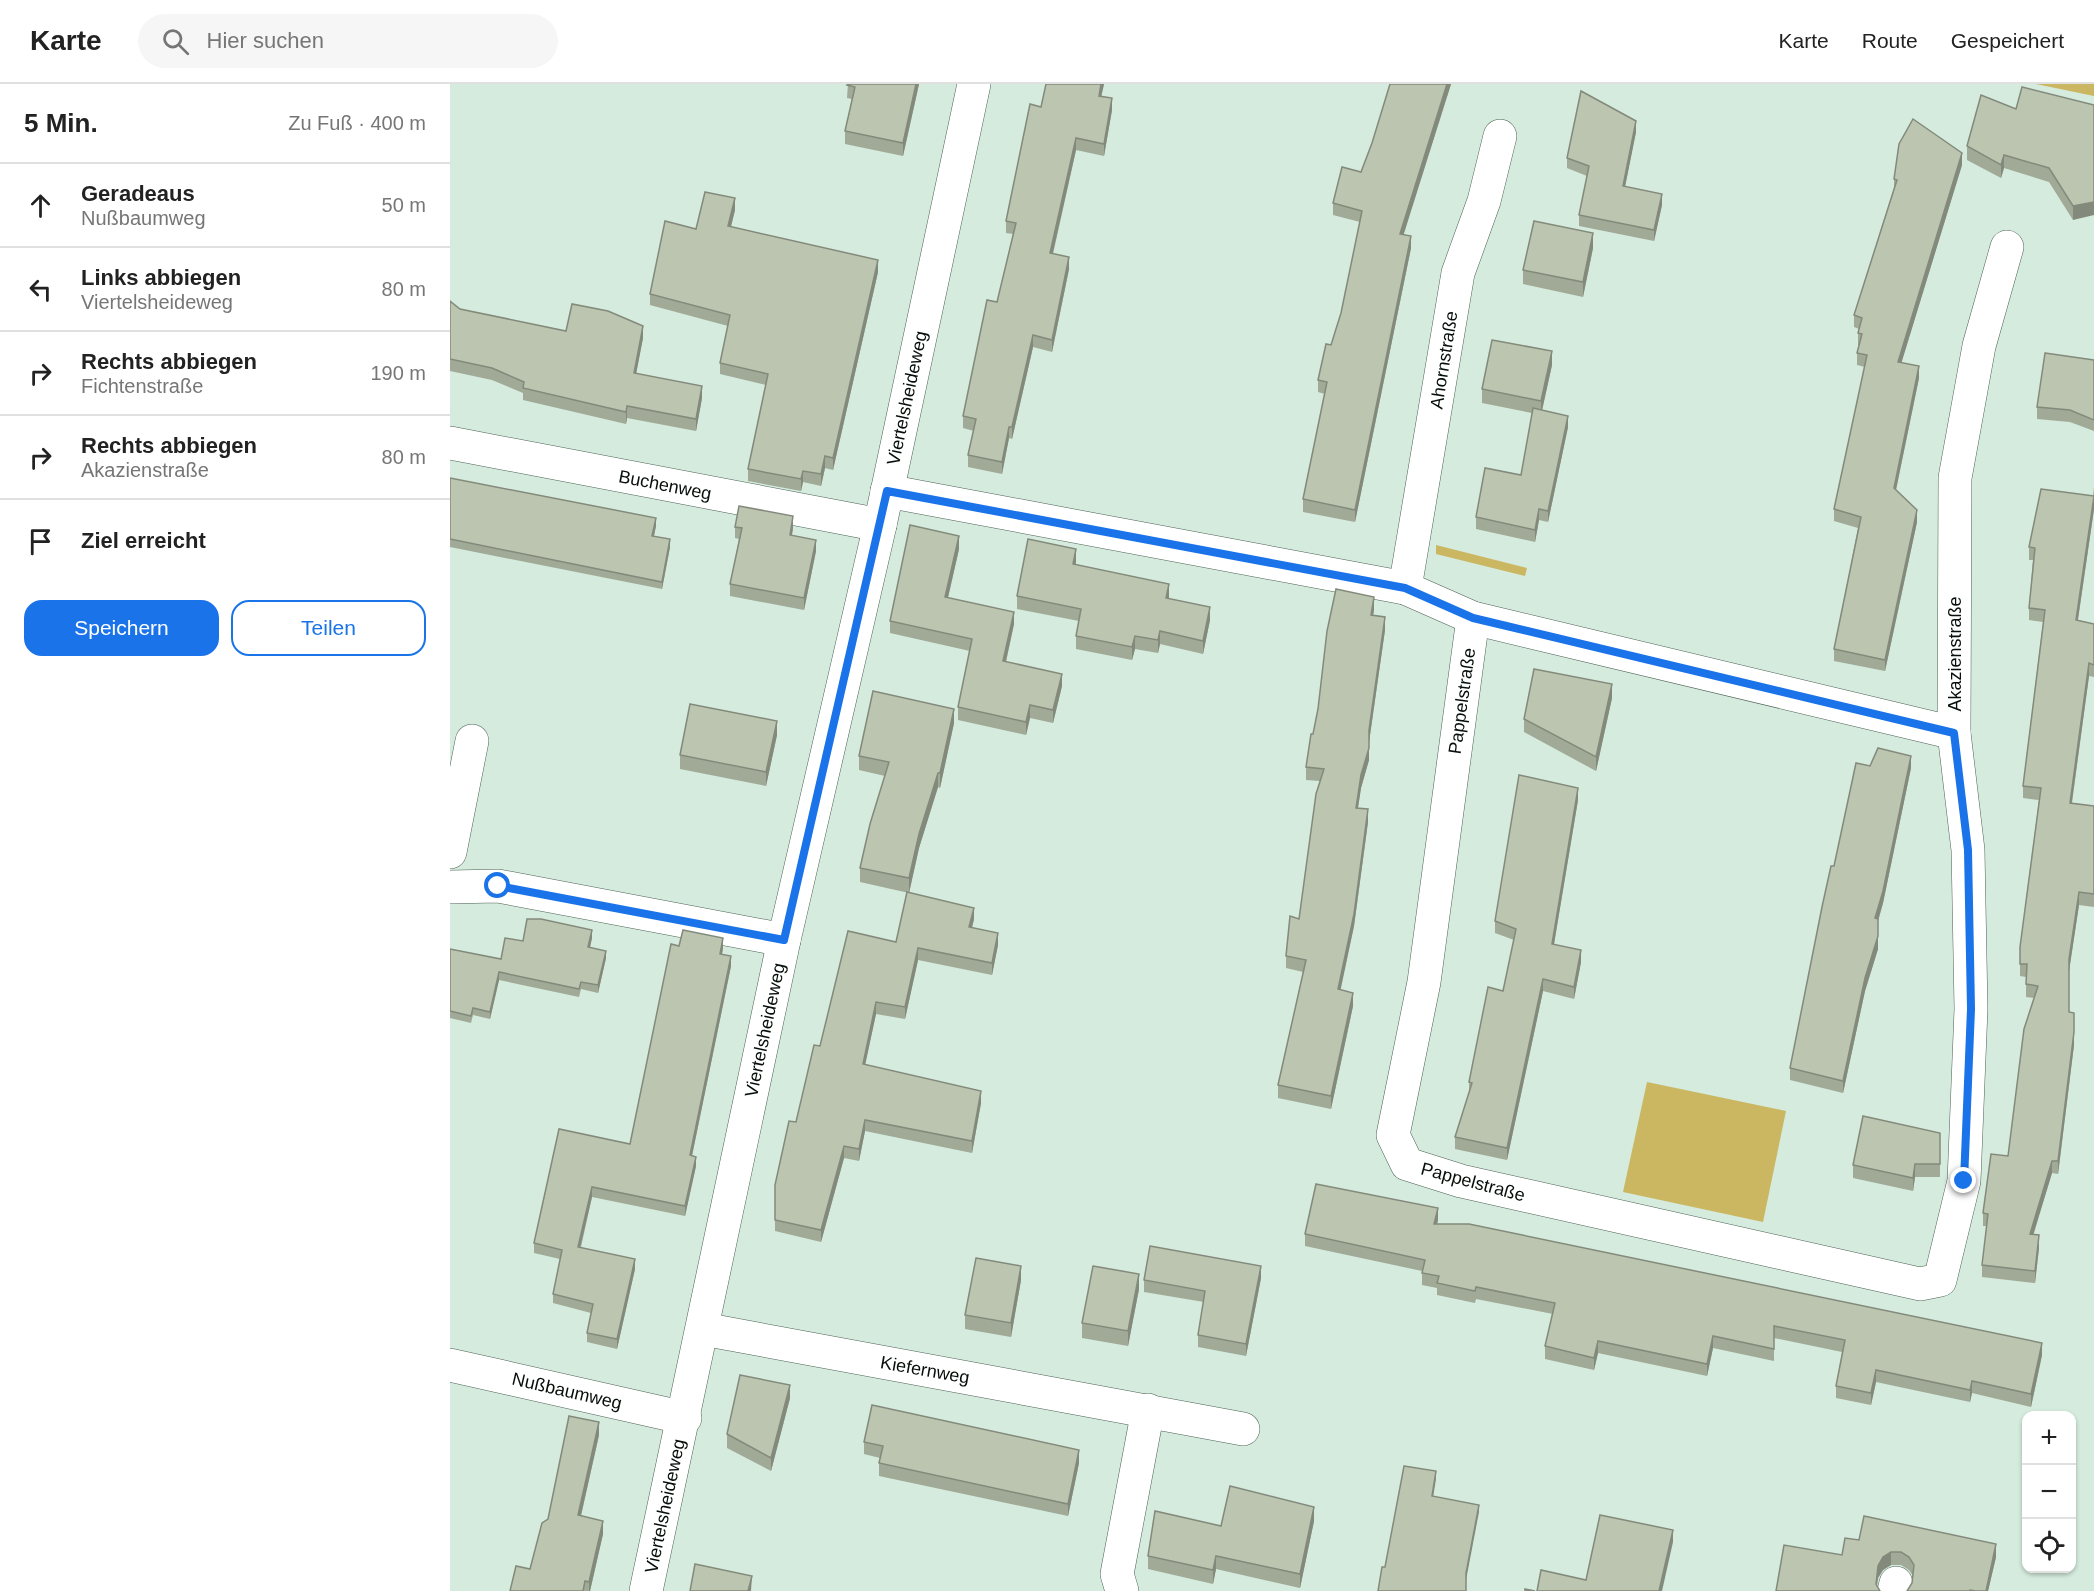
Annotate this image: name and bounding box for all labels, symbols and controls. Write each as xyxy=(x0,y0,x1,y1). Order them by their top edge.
search box xyxy=(138,14,558,68)
text: Karte xyxy=(30,25,102,56)
icon: search xyxy=(159,25,192,58)
text: Hier suchen xyxy=(207,28,324,53)
text: Karte xyxy=(1779,29,1829,52)
text: Route xyxy=(1862,29,1918,52)
text: Gespeichert xyxy=(1951,29,2064,52)
text: 5 Min. xyxy=(24,108,98,138)
text: Zu Fuß · 400 m xyxy=(288,112,426,134)
text: Geradeaus xyxy=(81,181,195,206)
icon: ahead xyxy=(24,189,57,222)
text: 50 m xyxy=(382,194,426,216)
text: Nußbaumweg xyxy=(81,207,206,229)
text: Links abbiegen xyxy=(81,265,241,290)
icon: left xyxy=(24,273,57,306)
text: 80 m xyxy=(382,278,426,300)
text: Viertelsheideweg xyxy=(81,291,233,313)
street label: Ahornstraße xyxy=(1426,310,1462,410)
street label: Viertelsheideweg xyxy=(883,329,931,467)
text: Rechts abbiegen xyxy=(81,349,257,374)
icon: right xyxy=(24,357,57,390)
text: 190 m xyxy=(370,362,426,384)
text: Fichtenstraße xyxy=(81,375,203,397)
text: Rechts abbiegen xyxy=(81,433,257,458)
icon: right xyxy=(24,441,57,474)
text: 80 m xyxy=(382,446,426,468)
text: Akazienstraße xyxy=(81,459,209,481)
street label: Buchenweg xyxy=(617,466,713,504)
icon: arrive xyxy=(24,525,57,558)
text: Ziel erreicht xyxy=(81,528,206,553)
street label: Akazienstraße xyxy=(1945,596,1965,712)
button: Speichern xyxy=(24,600,219,656)
button: Teilen xyxy=(231,600,426,656)
street label: Pappelstraße xyxy=(1445,647,1479,755)
route start xyxy=(484,872,510,898)
street label: Viertelsheideweg xyxy=(741,961,789,1099)
street label: Pappelstraße xyxy=(1419,1158,1527,1206)
route end xyxy=(1950,1167,1976,1193)
street label: Kiefernweg xyxy=(879,1352,971,1388)
street label: Nußbaumweg xyxy=(510,1369,624,1413)
map controls xyxy=(2022,1411,2076,1573)
button: + xyxy=(2022,1411,2076,1465)
street label: Viertelsheideweg xyxy=(641,1437,689,1575)
button: − xyxy=(2022,1465,2076,1519)
button: locate xyxy=(2022,1519,2076,1573)

